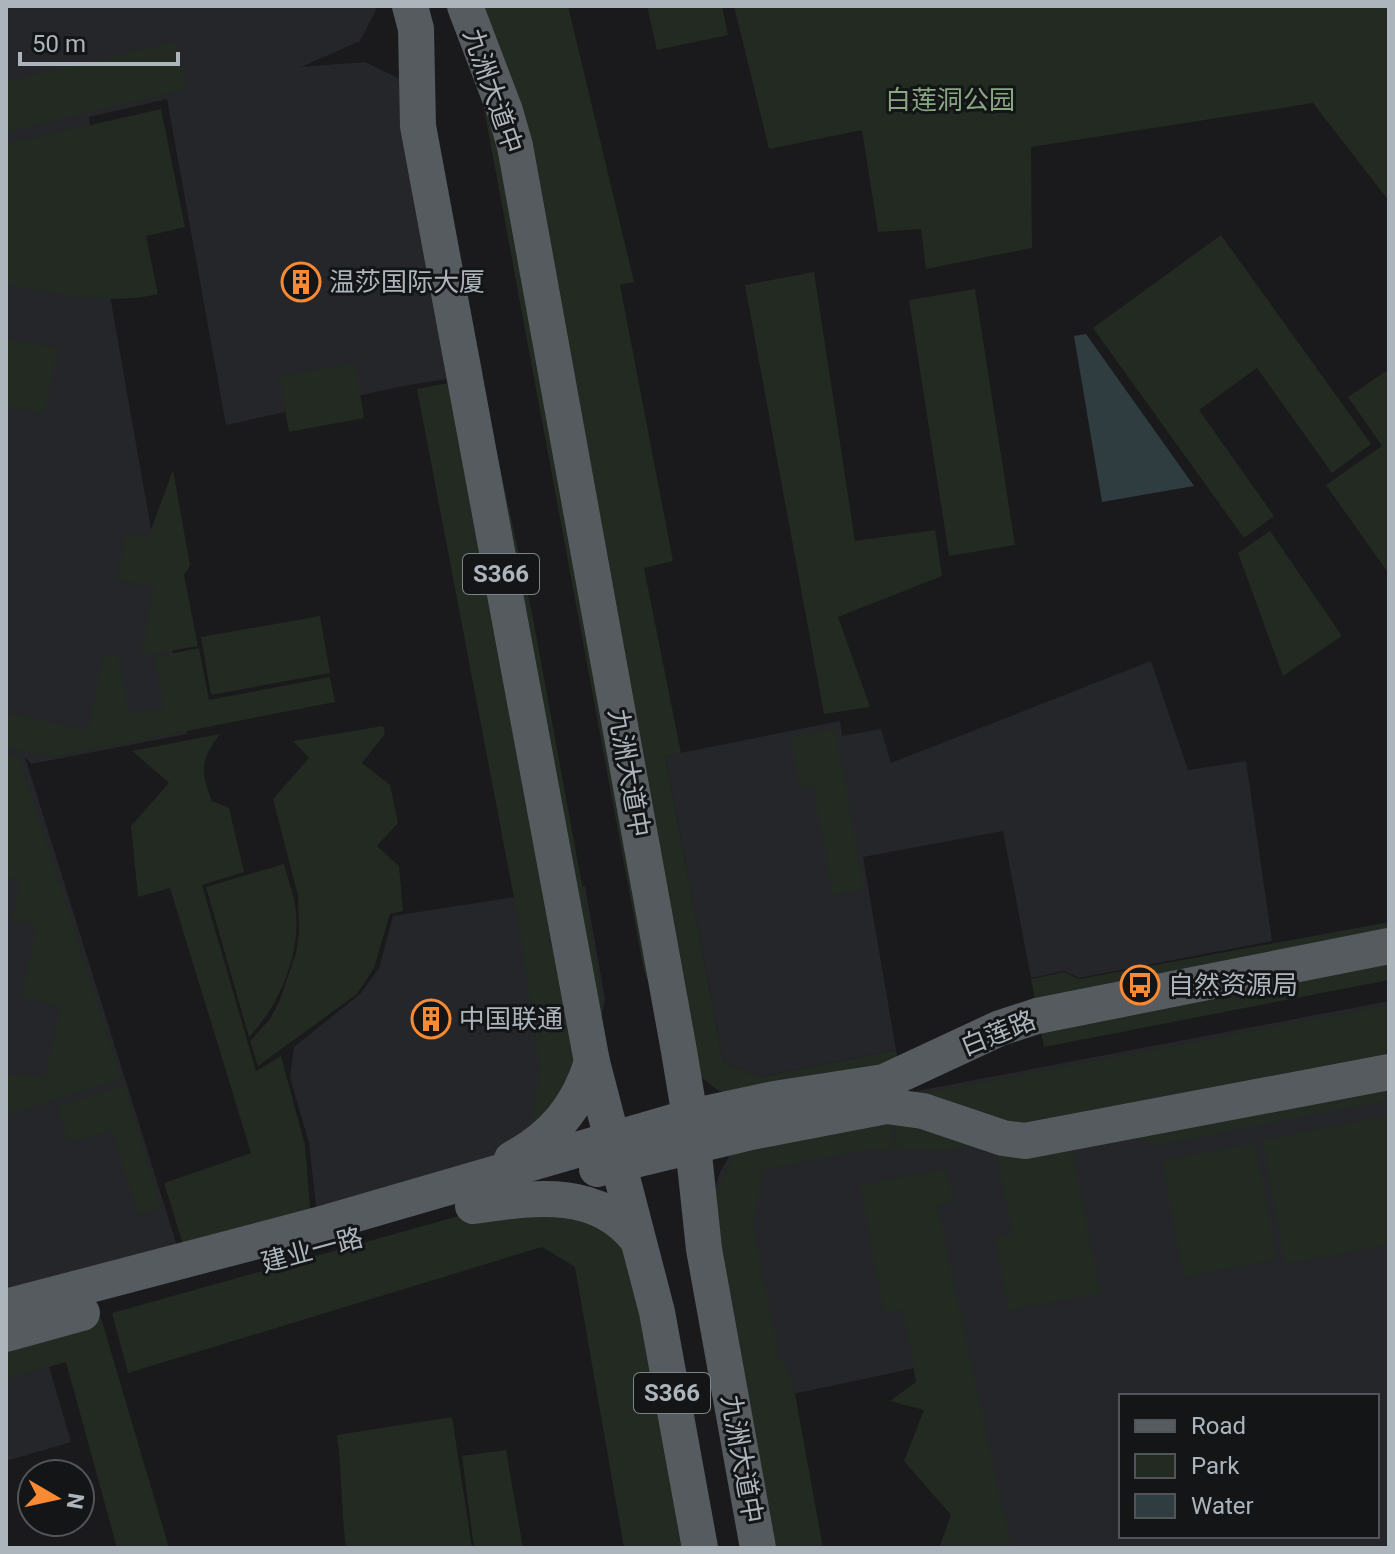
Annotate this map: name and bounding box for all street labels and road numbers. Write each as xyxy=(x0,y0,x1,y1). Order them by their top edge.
street label: 九洲大道中 xyxy=(458,25,528,157)
road number: S366 xyxy=(463,554,539,594)
street label: 九洲大道中 xyxy=(603,706,655,840)
street label: 白莲路 xyxy=(956,1004,1040,1062)
street label: 建业一路 xyxy=(258,1222,366,1278)
road number: S366 xyxy=(634,1373,710,1413)
street label: 九洲大道中 xyxy=(716,1392,768,1526)

